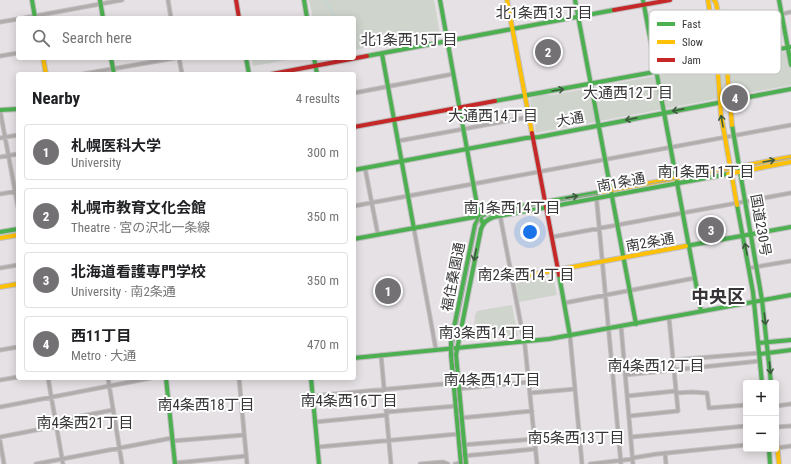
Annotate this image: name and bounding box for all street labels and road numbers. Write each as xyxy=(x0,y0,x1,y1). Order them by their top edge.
street label: 大通 xyxy=(555,108,585,130)
street label: 南1条通 xyxy=(595,169,647,195)
street label: 国道230号 xyxy=(748,193,774,257)
street label: 南2条通 xyxy=(625,230,675,254)
street label: 福住桑園通 xyxy=(438,241,468,313)

